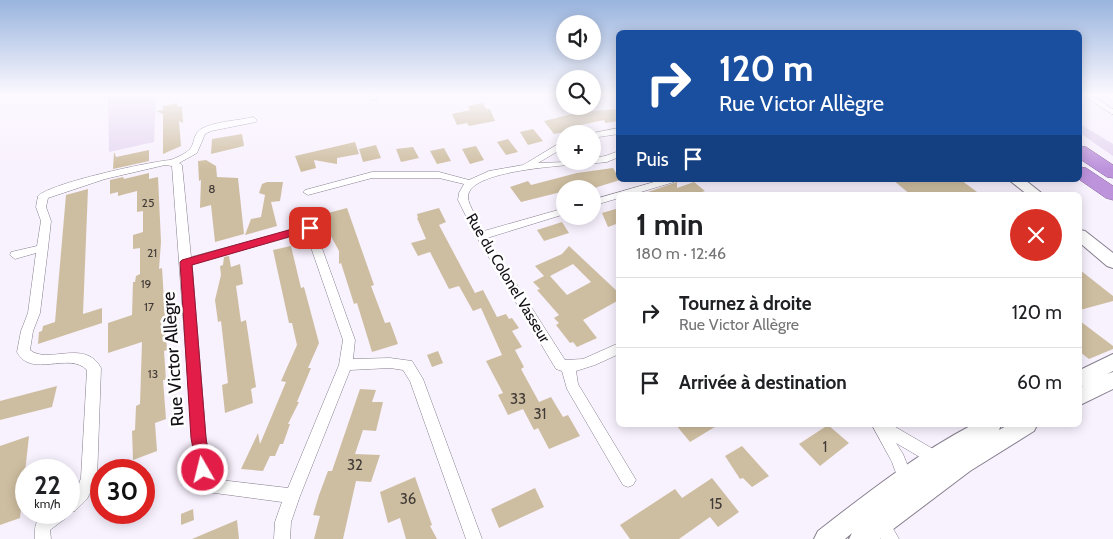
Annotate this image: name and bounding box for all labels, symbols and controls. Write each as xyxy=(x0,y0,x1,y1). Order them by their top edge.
map controls xyxy=(556,15,601,225)
button: sound xyxy=(556,15,601,60)
text: 120 m xyxy=(719,47,813,90)
icon: right xyxy=(636,50,701,115)
button: search xyxy=(556,70,601,115)
text: Rue Victor Allègre xyxy=(719,90,884,117)
button: + xyxy=(556,125,601,170)
icon: arrive xyxy=(679,145,707,173)
text: Puis xyxy=(636,148,669,171)
button: − xyxy=(556,180,601,225)
house number: 8 xyxy=(208,181,216,196)
house number: 25 xyxy=(142,195,154,210)
text: 1 min xyxy=(636,206,704,243)
pin xyxy=(289,207,331,249)
button: close xyxy=(1010,209,1062,261)
street label: Rue du Colonel Vasseur xyxy=(462,210,554,346)
icon: arrive xyxy=(296,214,324,242)
text: 180 m · 12:46 xyxy=(636,244,726,263)
house number: 21 xyxy=(147,245,157,260)
house number: 19 xyxy=(141,276,152,291)
street label: Rue Victor Allègre xyxy=(157,291,189,427)
text: Tournez à droite xyxy=(679,292,812,315)
house number: 17 xyxy=(144,299,154,314)
icon: right xyxy=(636,299,664,327)
text: 120 m xyxy=(1012,301,1062,324)
text: Rue Victor Allègre xyxy=(679,315,799,334)
house number: 13 xyxy=(148,366,158,381)
icon: arrive xyxy=(636,369,664,397)
text: Arrivée à destination xyxy=(679,371,847,394)
text: 60 m xyxy=(1017,371,1062,394)
house number: 33 xyxy=(510,390,526,408)
house number: 31 xyxy=(533,405,547,423)
house number: 1 xyxy=(823,438,827,456)
position arrow xyxy=(176,443,228,495)
house number: 32 xyxy=(347,456,363,474)
speed limit sign: 30 xyxy=(90,459,155,524)
text: 22 xyxy=(34,470,61,500)
house number: 36 xyxy=(400,490,416,508)
house number: 15 xyxy=(709,495,723,513)
text: km/h xyxy=(34,496,61,511)

